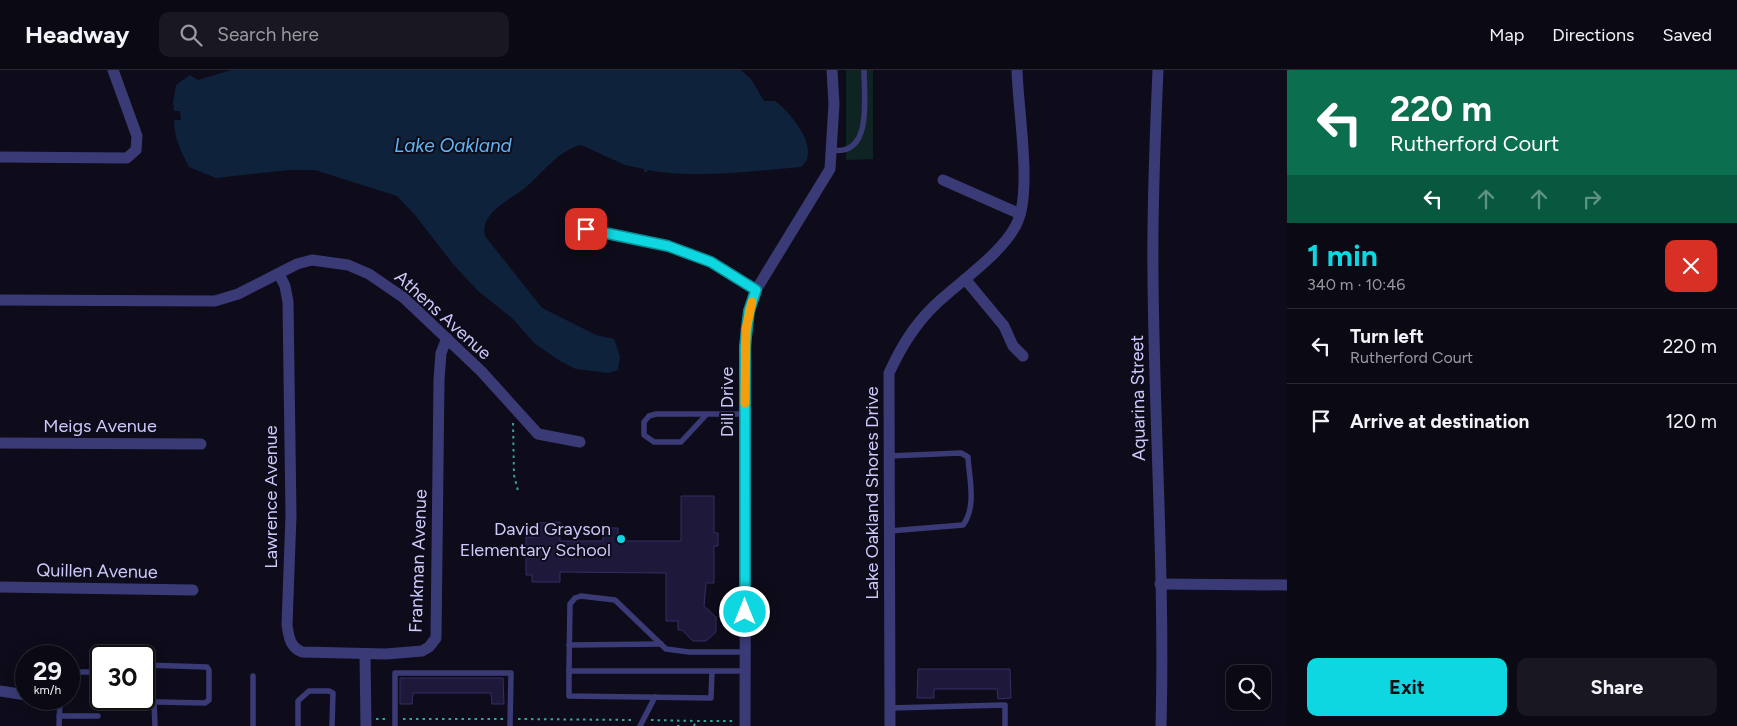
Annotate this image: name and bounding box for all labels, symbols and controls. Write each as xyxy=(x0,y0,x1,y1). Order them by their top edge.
search box xyxy=(159,12,509,57)
text: Headway xyxy=(25,20,129,49)
icon: search xyxy=(177,21,205,49)
text: Search here xyxy=(217,23,319,46)
text: Map xyxy=(1489,24,1524,46)
text: Directions xyxy=(1552,24,1634,46)
text: Saved xyxy=(1662,24,1712,46)
text: 220 m xyxy=(1390,88,1492,130)
icon: left xyxy=(1307,90,1372,155)
text: Rutherford Court xyxy=(1390,130,1559,157)
water label: Lake Oakland xyxy=(394,134,513,157)
icon: left xyxy=(1419,185,1447,213)
icon: ahead xyxy=(1472,185,1500,213)
icon: ahead xyxy=(1525,185,1553,213)
icon: right xyxy=(1578,185,1606,213)
pin xyxy=(565,208,607,250)
icon: arrive xyxy=(572,215,600,243)
text: 1 min xyxy=(1307,237,1378,274)
button: close xyxy=(1665,240,1717,292)
street label: Athens Avenue xyxy=(390,266,496,364)
text: 340 m · 10:46 xyxy=(1307,275,1405,294)
text: Turn left xyxy=(1350,325,1424,348)
icon: left xyxy=(1307,332,1335,360)
street label: Aquarina Street xyxy=(1126,335,1150,461)
text: 220 m xyxy=(1663,335,1717,358)
text: Rutherford Court xyxy=(1350,348,1473,367)
street label: Dill Drive xyxy=(716,367,738,437)
street label: Lake Oakland Shores Drive xyxy=(861,386,883,600)
icon: arrive xyxy=(1307,407,1335,435)
text: Arrive at destination xyxy=(1350,410,1529,433)
text: 120 m xyxy=(1665,410,1717,433)
street label: Meigs Avenue xyxy=(43,415,157,437)
street label: Lawrence Avenue xyxy=(260,425,282,569)
street label: Frankman Avenue xyxy=(405,489,432,633)
place label: David Grayson Elementary School xyxy=(460,518,611,561)
marker: David Grayson Elementary School xyxy=(615,533,627,545)
street label: Quillen Avenue xyxy=(36,559,158,583)
position arrow xyxy=(718,585,770,637)
speed limit sign: 30 xyxy=(90,645,155,710)
text: 29 xyxy=(33,656,62,686)
button: Exit xyxy=(1307,658,1507,716)
button: Share xyxy=(1517,658,1717,716)
map controls xyxy=(1226,665,1271,710)
button: search xyxy=(1226,665,1271,710)
text: km/h xyxy=(34,683,61,697)

